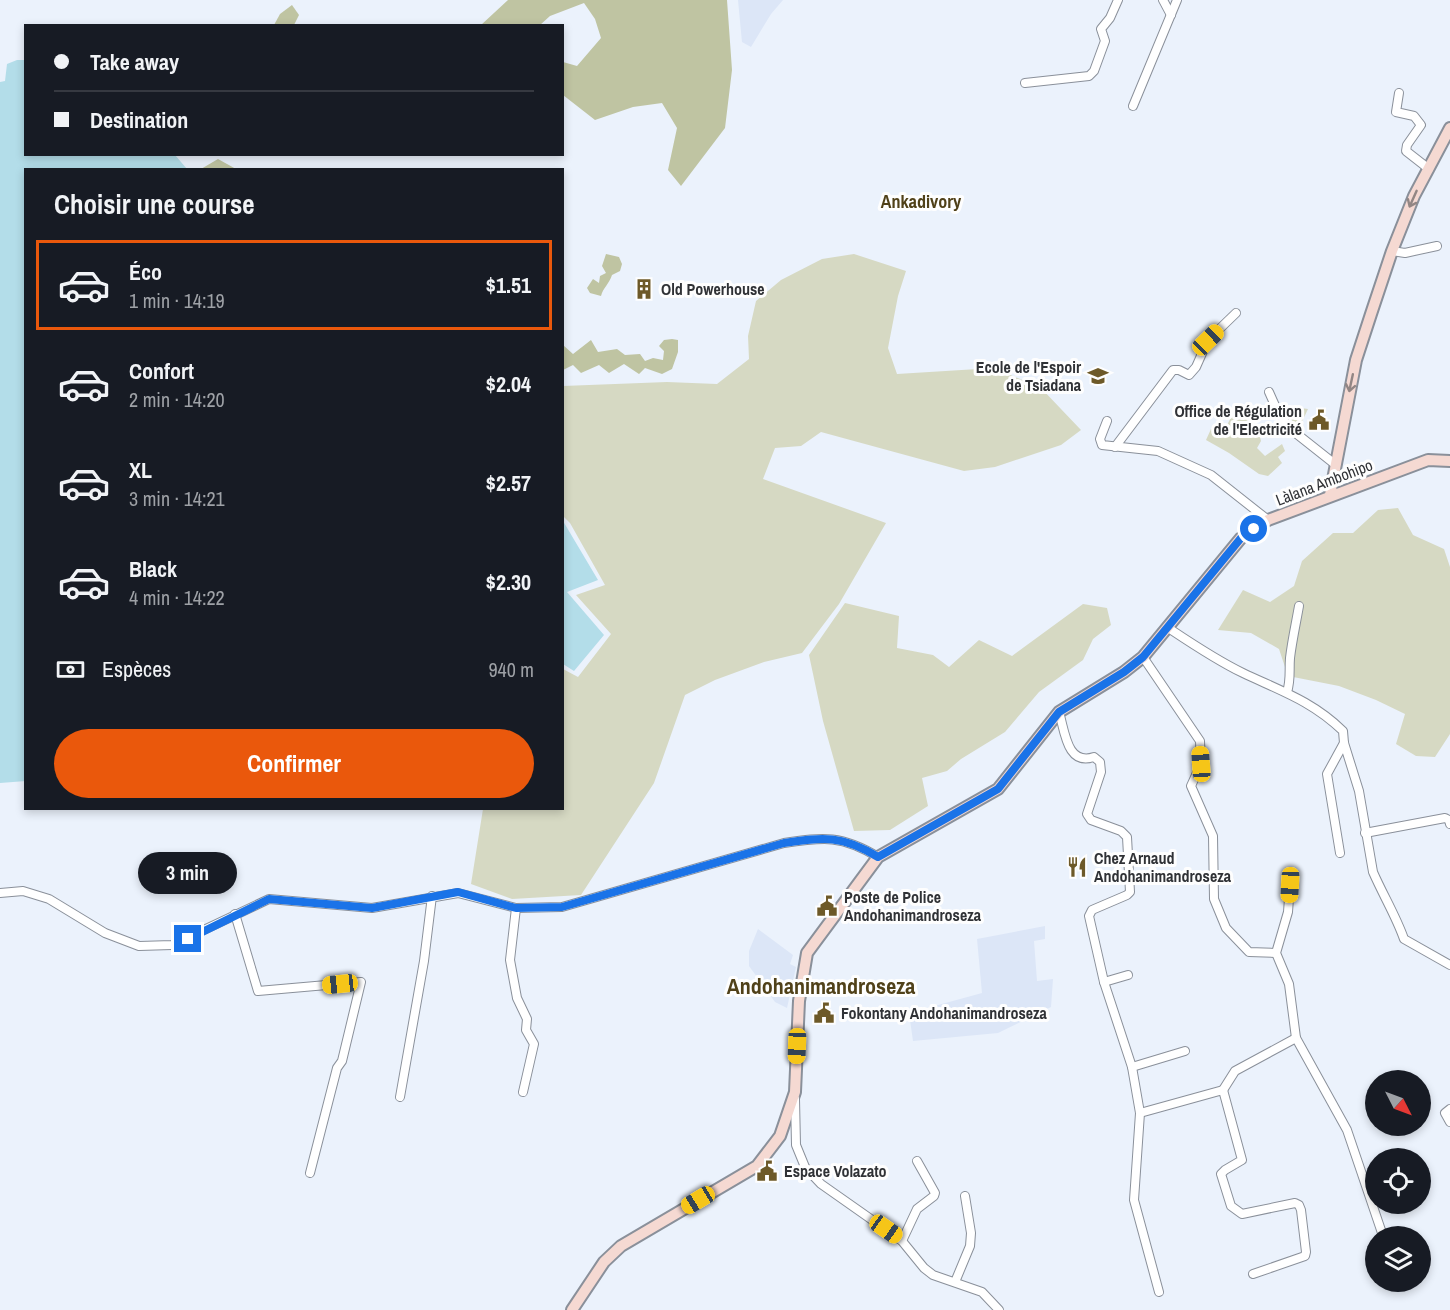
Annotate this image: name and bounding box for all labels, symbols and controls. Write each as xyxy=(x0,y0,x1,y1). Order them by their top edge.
text: Take away xyxy=(90,47,179,77)
text: Destination xyxy=(90,105,188,135)
text: Choisir une course xyxy=(54,186,255,222)
district label: Ankadivory xyxy=(881,189,962,214)
one-way arrow xyxy=(1407,189,1419,207)
text: Éco xyxy=(129,257,162,287)
icon: car xyxy=(57,258,111,312)
text: $1.51 xyxy=(486,270,531,300)
building icon: Old Powerhouse xyxy=(632,277,656,301)
place label: Old Powerhouse xyxy=(661,278,765,300)
text: 1 min · 14:19 xyxy=(129,287,225,314)
car xyxy=(1189,321,1227,359)
text: Confort xyxy=(129,356,194,386)
place label: Ecole de l'Espoir de Tsiadana xyxy=(976,356,1082,396)
icon: car xyxy=(57,357,111,411)
school or university icon: Ecole de l'Espoir de Tsiadana xyxy=(1086,364,1110,388)
text: $2.04 xyxy=(486,369,531,399)
one-way arrow xyxy=(1345,374,1357,393)
text: 2 min · 14:20 xyxy=(129,386,225,413)
place label: Office de Régulation de l'Electricité xyxy=(1174,400,1302,440)
public building icon: Office de Régulation de l'Electricité xyxy=(1307,408,1331,432)
street label: Làlana Ambohipo xyxy=(1272,453,1376,511)
text: XL xyxy=(129,455,152,485)
icon: car xyxy=(57,456,111,510)
text: $2.57 xyxy=(486,468,531,498)
text: 3 min · 14:21 xyxy=(129,485,225,512)
route start xyxy=(1240,515,1267,542)
text: Black xyxy=(129,554,177,584)
icon: car xyxy=(57,555,111,609)
text: $2.30 xyxy=(486,567,531,597)
text: 4 min · 14:22 xyxy=(129,584,225,611)
icon: cash xyxy=(54,653,87,686)
text: Espèces xyxy=(102,654,171,684)
text: 940 m xyxy=(488,656,534,683)
button: Confirmer xyxy=(54,729,534,798)
car xyxy=(1191,745,1211,783)
place label: Chez Arnaud Andohanimandroseza xyxy=(1094,847,1232,887)
callout: 3 min xyxy=(138,852,237,894)
restaurant icon: Chez Arnaud Andohanimandroseza xyxy=(1065,855,1089,879)
text: 3 min xyxy=(166,859,209,886)
car xyxy=(1280,867,1300,903)
place label: Poste de Police Andohanimandroseza xyxy=(844,886,982,926)
public building icon: Poste de Police Andohanimandroseza xyxy=(815,894,839,918)
route end xyxy=(174,925,201,952)
district label: Andohanimandroseza xyxy=(727,971,915,1001)
car xyxy=(321,973,359,995)
public building icon: Fokontany Andohanimandroseza xyxy=(812,1001,836,1025)
place label: Fokontany Andohanimandroseza xyxy=(841,1002,1048,1024)
car xyxy=(787,1028,807,1064)
north arrow xyxy=(1365,1070,1431,1136)
map controls xyxy=(1365,1070,1431,1292)
button: locate xyxy=(1365,1148,1431,1214)
public building icon: Espace Volazato xyxy=(755,1159,779,1183)
place label: Espace Volazato xyxy=(784,1160,887,1182)
car xyxy=(678,1183,718,1217)
car xyxy=(866,1211,906,1247)
button: layers xyxy=(1365,1226,1431,1292)

